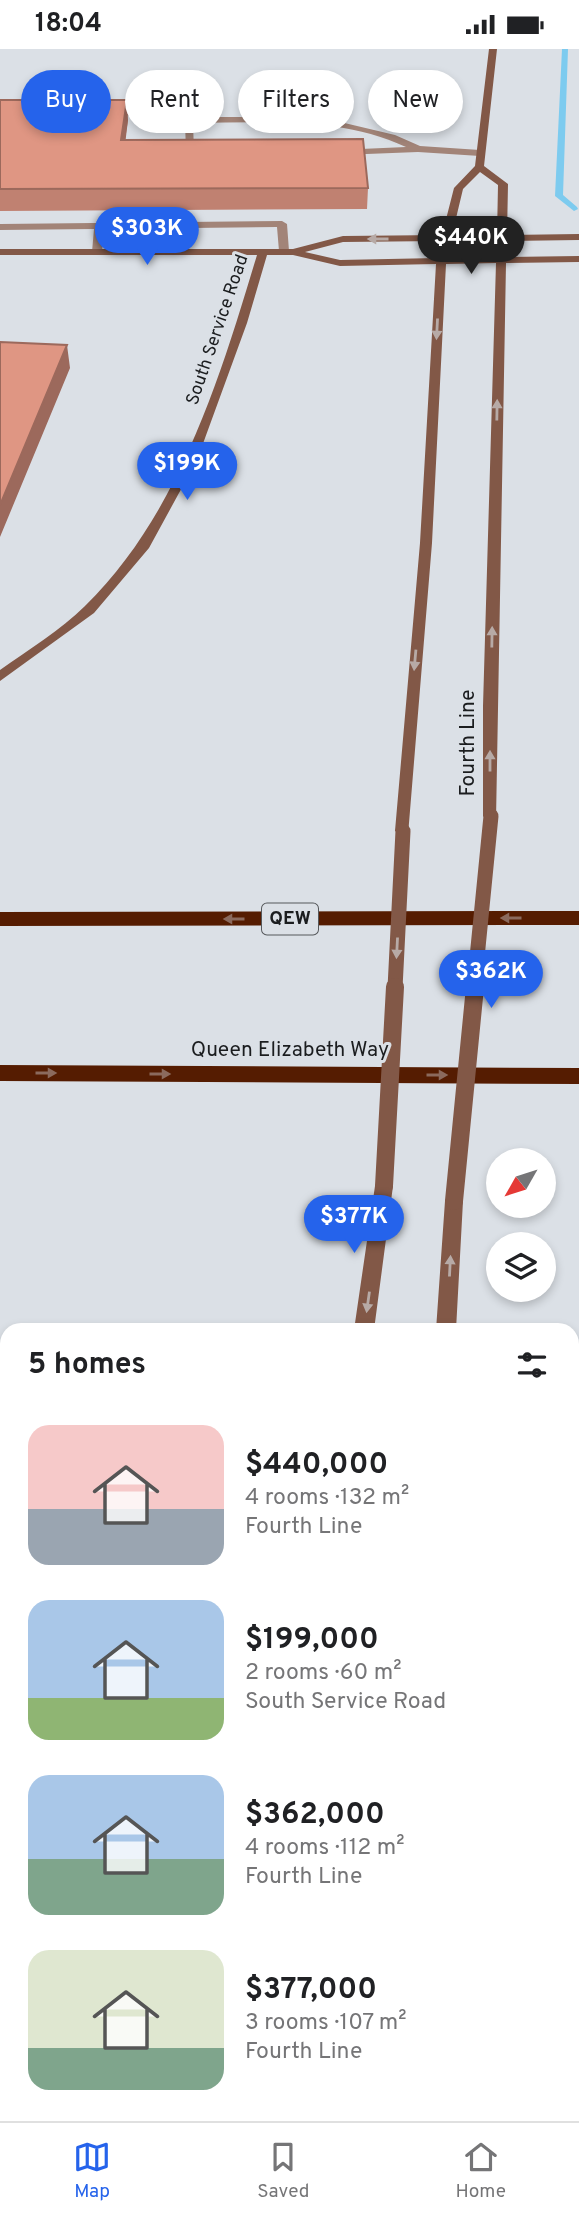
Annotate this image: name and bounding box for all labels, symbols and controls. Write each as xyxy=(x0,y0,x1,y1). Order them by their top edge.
text: 18:04 xyxy=(35,8,102,41)
chip: Buy xyxy=(21,70,111,133)
chip: Rent xyxy=(125,70,224,133)
chip: Filters xyxy=(238,70,354,133)
chip: New xyxy=(368,70,463,133)
pin: $303K xyxy=(98,207,196,267)
text: $303K xyxy=(111,215,183,244)
pin: $440K xyxy=(422,217,520,276)
text: $440K xyxy=(434,224,508,253)
one-way arrow xyxy=(366,233,388,245)
street label: South Service Road xyxy=(181,252,255,408)
one-way arrow xyxy=(432,318,443,340)
one-way arrow xyxy=(491,399,503,421)
pin: $199K xyxy=(138,442,236,502)
text: $199K xyxy=(153,450,221,479)
one-way arrow xyxy=(486,626,497,648)
one-way arrow xyxy=(409,649,420,671)
street label: Fourth Line xyxy=(455,689,482,797)
one-way arrow xyxy=(484,750,496,772)
road number: QEW xyxy=(262,904,318,935)
one-way arrow xyxy=(500,912,522,924)
one-way arrow xyxy=(223,913,245,925)
one-way arrow xyxy=(391,937,402,959)
pin: $362K xyxy=(442,951,540,1010)
text: $362K xyxy=(455,958,527,987)
street label: Queen Elizabeth Way xyxy=(191,1037,389,1064)
one-way arrow xyxy=(35,1067,57,1079)
one-way arrow xyxy=(149,1068,171,1080)
one-way arrow xyxy=(426,1069,448,1081)
north arrow xyxy=(486,1148,556,1218)
map controls xyxy=(486,1148,556,1302)
pin: $377K xyxy=(305,1195,403,1255)
text: $377K xyxy=(320,1203,388,1232)
button: layers xyxy=(486,1232,556,1302)
one-way arrow xyxy=(445,1254,456,1276)
one-way arrow xyxy=(363,1291,374,1313)
icon: filters xyxy=(513,1346,551,1384)
text: 5 homes xyxy=(28,1347,146,1384)
text: $440,000 xyxy=(245,1447,388,1484)
icon: home xyxy=(84,1453,168,1537)
text: 4 rooms · 132 m² xyxy=(245,1484,409,1513)
text: Fourth Line xyxy=(245,1513,362,1542)
text: $199,000 xyxy=(245,1622,379,1659)
icon: home xyxy=(84,1628,168,1712)
text: 2 rooms · 60 m² xyxy=(245,1659,402,1688)
text: South Service Road xyxy=(245,1688,446,1717)
text: $362,000 xyxy=(245,1797,385,1834)
icon: home xyxy=(84,1803,168,1887)
text: 4 rooms · 112 m² xyxy=(245,1834,405,1863)
text: Fourth Line xyxy=(245,1863,362,1892)
text: $377,000 xyxy=(245,1972,377,2009)
icon: home xyxy=(84,1978,168,2062)
text: 3 rooms · 107 m² xyxy=(245,2009,407,2038)
text: Fourth Line xyxy=(245,2038,362,2067)
tab: Map xyxy=(73,2138,111,2204)
tab: Saved xyxy=(257,2138,309,2204)
tab: Home xyxy=(455,2138,506,2204)

